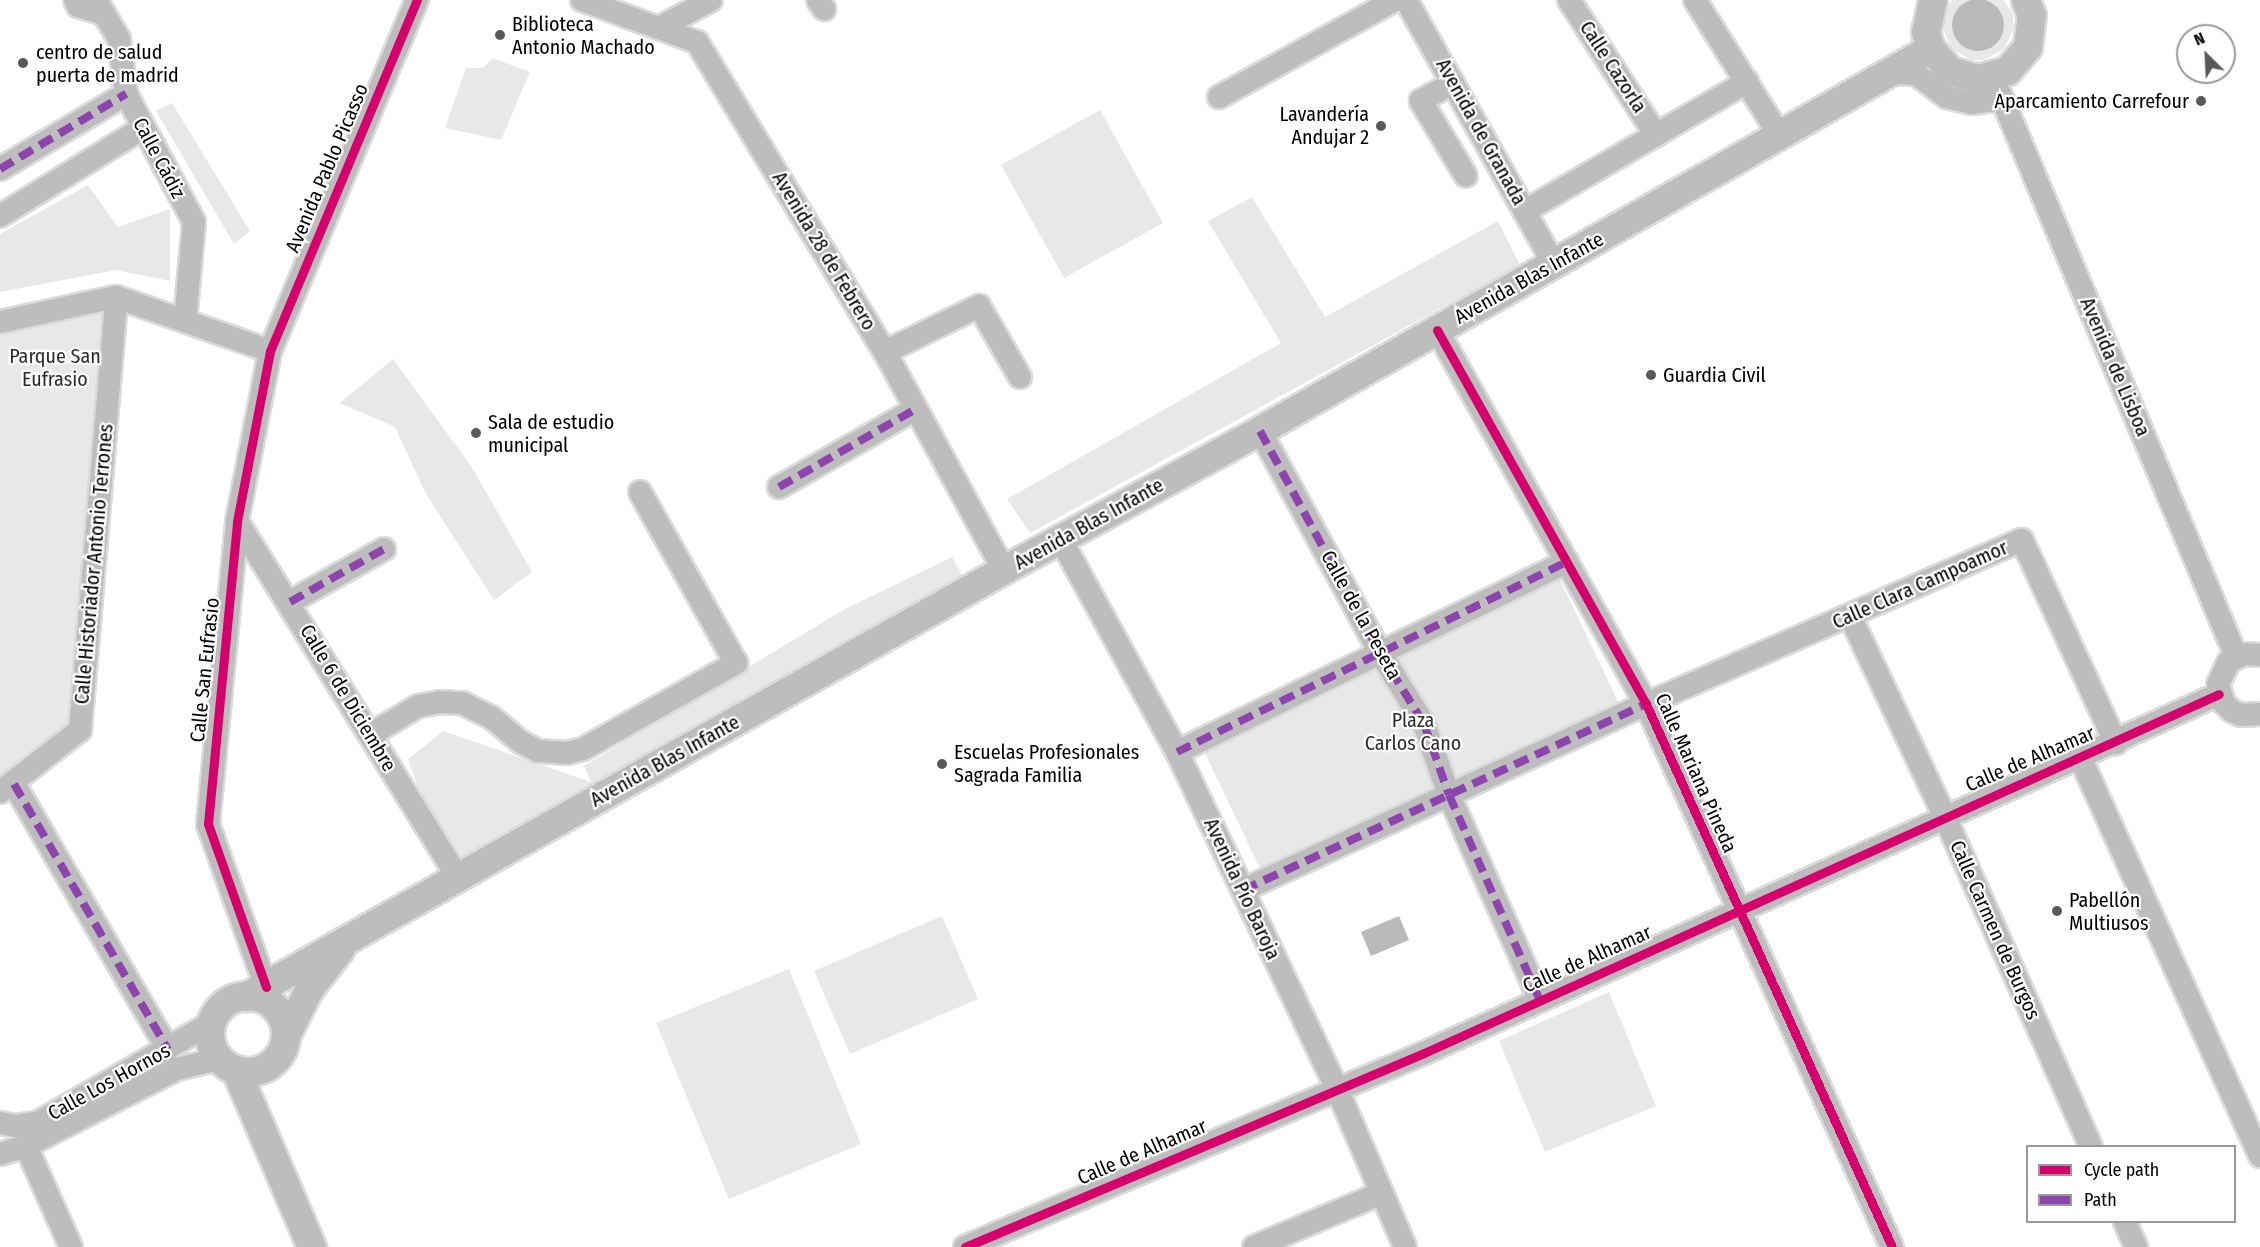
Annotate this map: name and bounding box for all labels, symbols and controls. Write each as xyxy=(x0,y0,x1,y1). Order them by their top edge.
place label: Biblioteca Antonio Machado xyxy=(512,12,655,59)
street label: Calle Cazorla xyxy=(1574,17,1652,117)
north arrow xyxy=(2176,24,2236,84)
marker: Biblioteca Antonio Machado xyxy=(493,28,507,42)
text: N xyxy=(2191,28,2208,50)
place label: centro de salud puerta de madrid xyxy=(36,40,179,87)
marker: centro de salud puerta de madrid xyxy=(14,54,32,72)
street label: Avenida de Granada xyxy=(1431,55,1531,209)
street label: Avenida Pablo Picasso xyxy=(281,80,373,256)
place label: Aparcamiento Carrefour xyxy=(1994,89,2189,113)
marker: Aparcamiento Carrefour xyxy=(2194,94,2208,108)
place label: Lavandería Andujar 2 xyxy=(1279,102,1369,149)
street label: Calle Cádiz xyxy=(128,114,190,202)
marker: Lavandería Andujar 2 xyxy=(1374,119,1388,133)
street label: Avenida 28 de Febrero xyxy=(767,167,881,335)
street label: Avenida Blas Infante xyxy=(1450,227,1608,329)
street label: Avenida de Lisboa xyxy=(2075,294,2155,440)
park label: Parque San Eufrasio xyxy=(9,344,101,391)
place label: Guardia Civil xyxy=(1663,363,1766,387)
marker: Guardia Civil xyxy=(1644,368,1658,382)
place label: Sala de estudio municipal xyxy=(488,410,614,457)
street label: Calle Historiador Antonio Terrones xyxy=(70,423,118,705)
marker: Sala de estudio municipal xyxy=(469,426,483,440)
street label: Avenida Blas Infante xyxy=(1010,473,1168,575)
street label: Calle Clara Campoamor xyxy=(1829,536,2011,634)
street label: Calle de la Peseta xyxy=(1316,546,1406,684)
street label: Calle San Eufrasio xyxy=(185,596,225,744)
street label: Calle 6 de Diciembre xyxy=(295,620,401,776)
street label: Calle Mariana Pineda xyxy=(1650,690,1742,856)
park label: Plaza Carlos Cano xyxy=(1365,708,1461,755)
street label: Avenida Blas Infante xyxy=(586,710,744,812)
street label: Calle de Alhamar xyxy=(1962,721,2098,797)
place label: Escuelas Profesionales Sagrada Familia xyxy=(954,740,1139,787)
marker: Escuelas Profesionales Sagrada Familia xyxy=(935,757,949,771)
street label: Avenida Pío Baroja xyxy=(1199,814,1285,964)
street label: Calle Carmen de Burgos xyxy=(1945,837,2045,1023)
place label: Pabellón Multiusos xyxy=(2069,888,2149,935)
marker: Pabellón Multiusos xyxy=(2050,904,2064,918)
street label: Calle de Alhamar xyxy=(1519,920,1655,998)
street label: Calle Los Hornos xyxy=(44,1039,174,1125)
street label: Calle de Alhamar xyxy=(1074,1114,1210,1190)
legend xyxy=(2026,1145,2236,1223)
text: Cycle path xyxy=(2084,1159,2159,1181)
text: Path xyxy=(2084,1189,2117,1211)

